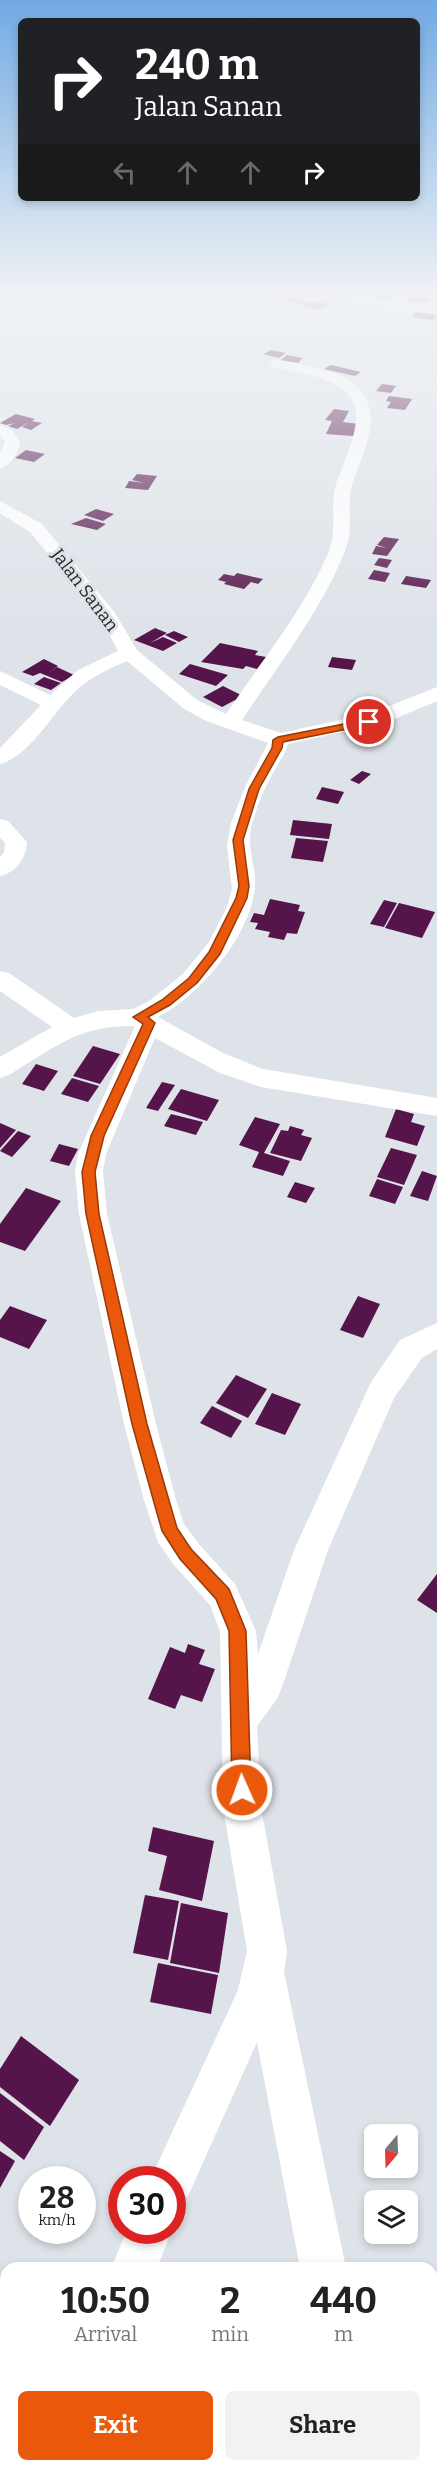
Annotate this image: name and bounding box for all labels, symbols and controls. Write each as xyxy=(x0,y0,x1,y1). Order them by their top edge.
text: 240 m xyxy=(135,40,259,90)
icon: right xyxy=(36,42,114,120)
text: Jalan Sanan xyxy=(135,91,282,123)
icon: left xyxy=(108,156,141,189)
icon: ahead xyxy=(171,156,204,189)
icon: ahead xyxy=(234,156,267,189)
icon: right xyxy=(297,156,330,189)
street label: Jalan Sanan xyxy=(46,543,124,636)
pin xyxy=(343,696,394,747)
icon: arrive xyxy=(352,705,385,738)
position arrow xyxy=(210,1758,274,1822)
north arrow xyxy=(364,2124,418,2178)
map controls xyxy=(364,2124,418,2244)
speed limit sign: 30 xyxy=(108,2166,186,2244)
text: 28 xyxy=(40,2180,74,2216)
button: layers xyxy=(364,2190,418,2244)
text: km/h xyxy=(38,2211,76,2229)
text: 10:50 xyxy=(61,2279,150,2323)
text: 2 xyxy=(220,2279,240,2323)
text: 440 xyxy=(310,2279,377,2323)
text: Arrival xyxy=(74,2322,137,2346)
text: min xyxy=(211,2322,249,2346)
text: m xyxy=(334,2322,353,2346)
button: Exit xyxy=(18,2391,213,2460)
button: Share xyxy=(225,2391,420,2460)

